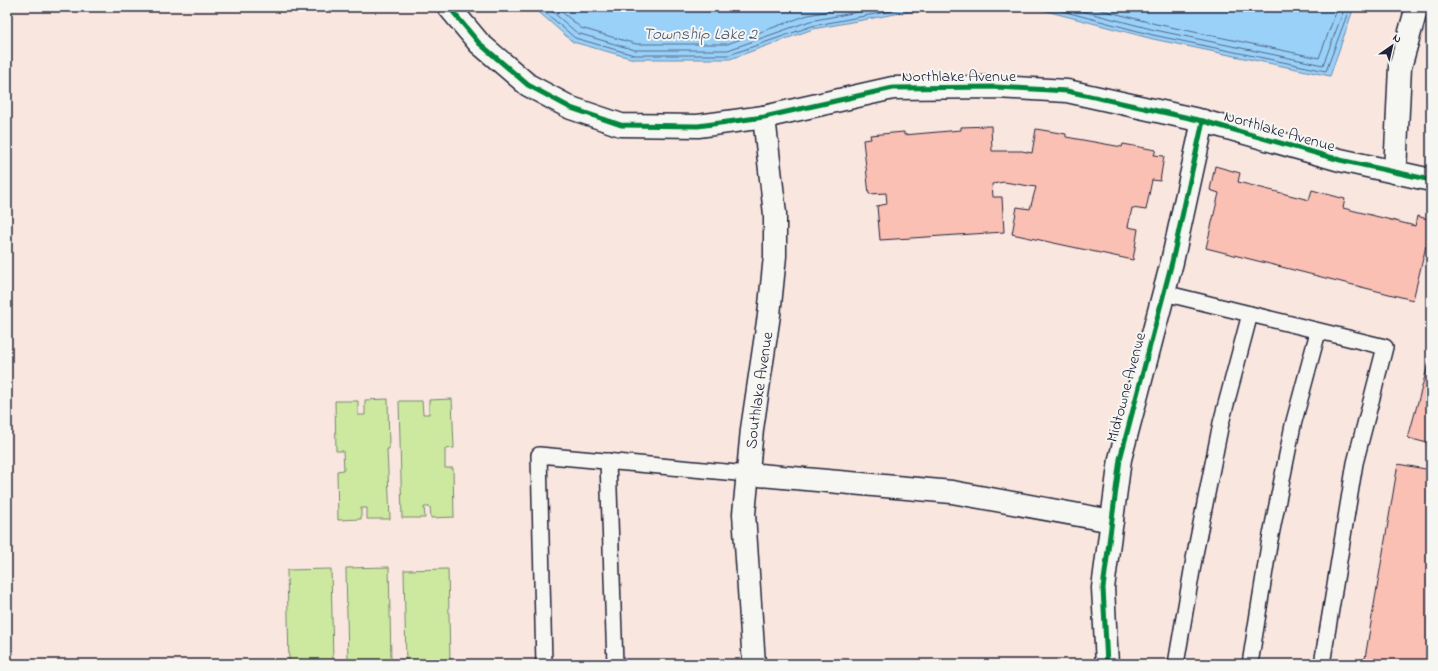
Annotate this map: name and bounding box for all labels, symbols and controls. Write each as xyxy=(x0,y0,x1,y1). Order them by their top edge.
water label: Township Lake 2 xyxy=(643,22,759,47)
north arrow xyxy=(1372,26,1412,66)
text: N xyxy=(1389,30,1405,47)
street label: Northlake Avenue xyxy=(902,65,1017,89)
street label: Northlake Avenue xyxy=(1221,105,1339,159)
street label: Southlake Avenue xyxy=(740,329,780,450)
street label: Midtowne Avenue xyxy=(1101,329,1153,445)

